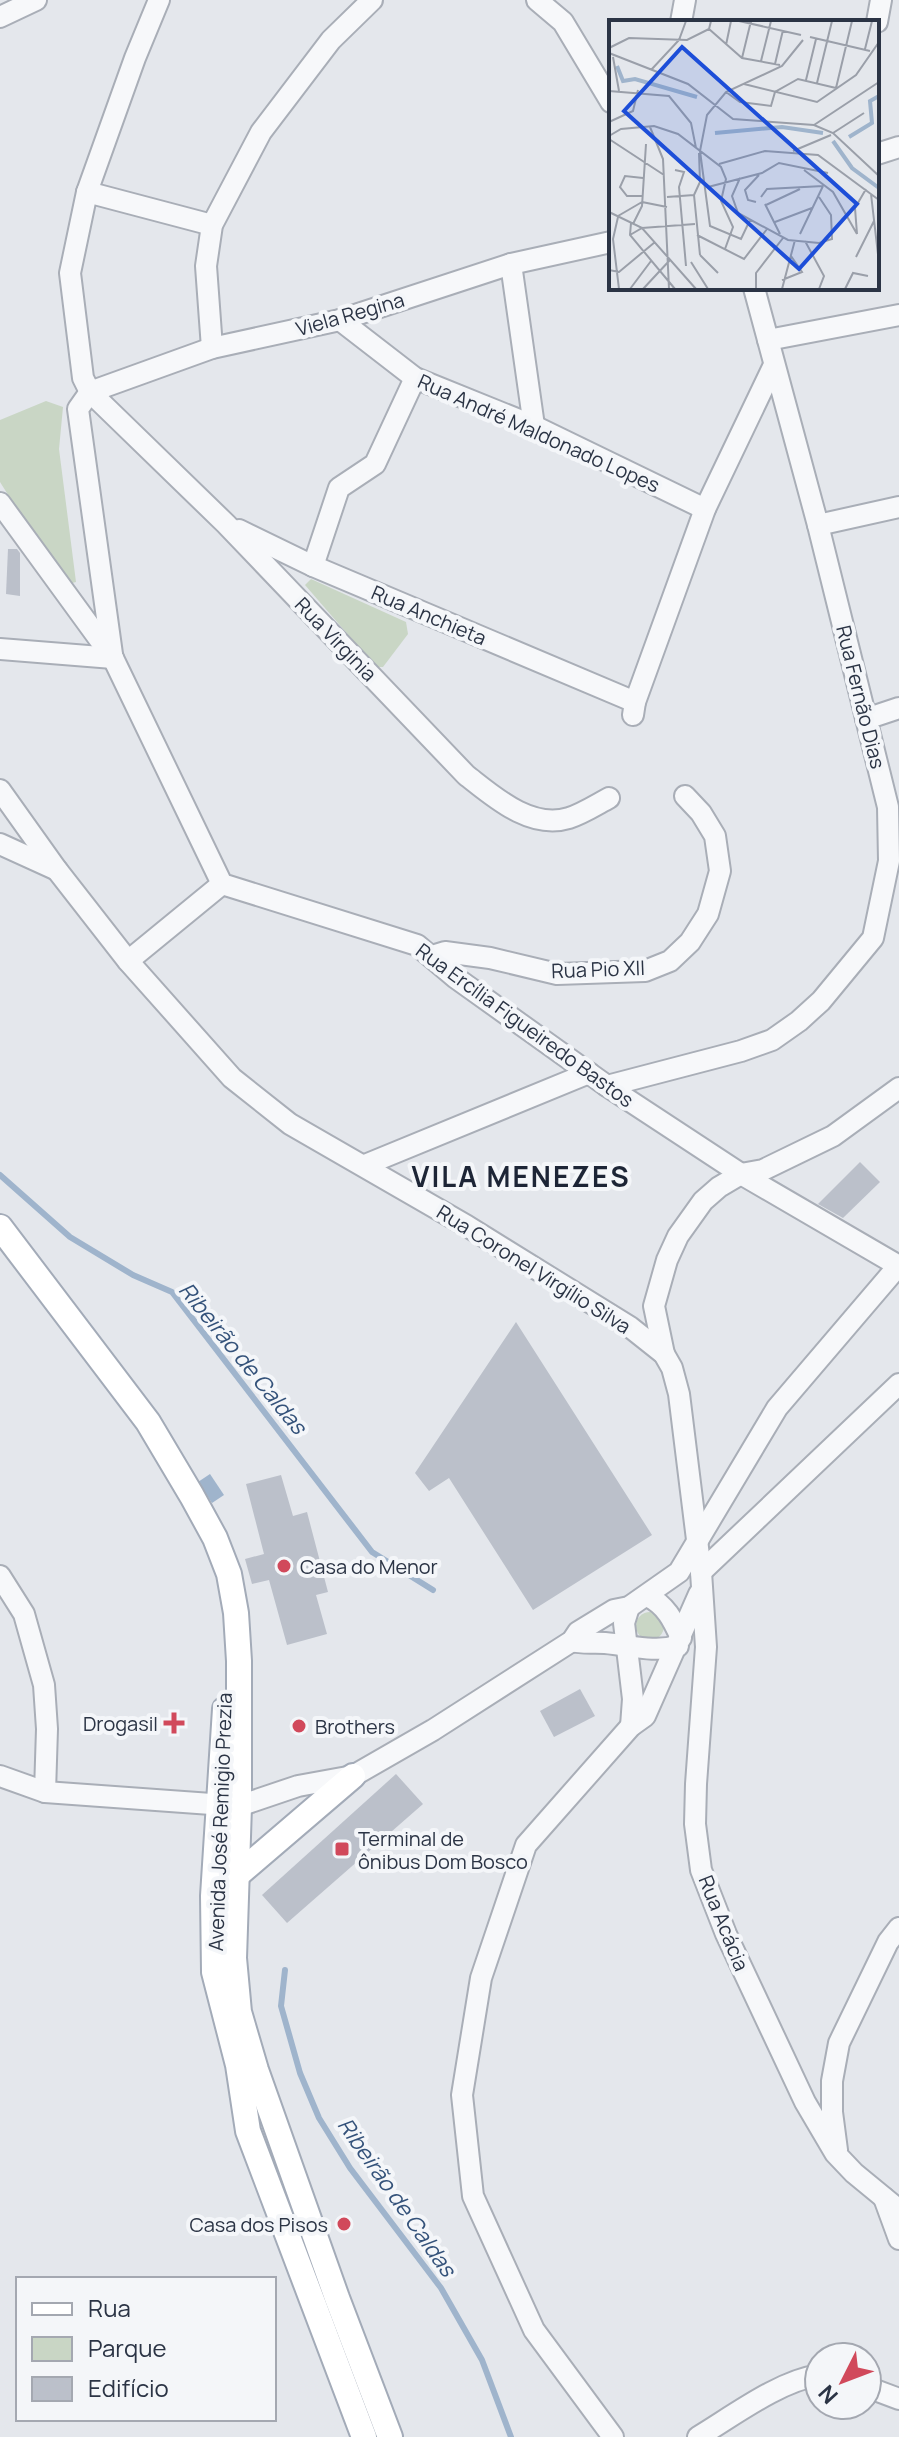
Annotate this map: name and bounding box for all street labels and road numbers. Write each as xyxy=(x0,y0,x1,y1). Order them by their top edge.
street label: Viela Regina xyxy=(293,286,407,342)
street label: Rua André Maldonado Lopes xyxy=(414,367,664,499)
street label: Rua Anchieta xyxy=(367,579,491,651)
street label: Rua Virginia xyxy=(289,591,383,687)
street label: Rua Fernão Dias xyxy=(830,623,892,771)
street label: Rua Ercília Figueiredo Bastos xyxy=(411,937,639,1113)
street label: Rua Pio XII xyxy=(551,954,645,984)
street label: Rua Coronel Virgílio Silva xyxy=(432,1198,636,1340)
street label: Avenida José Remigio Prezia xyxy=(202,1692,238,1952)
street label: Rua Acácia xyxy=(693,1871,755,1975)

